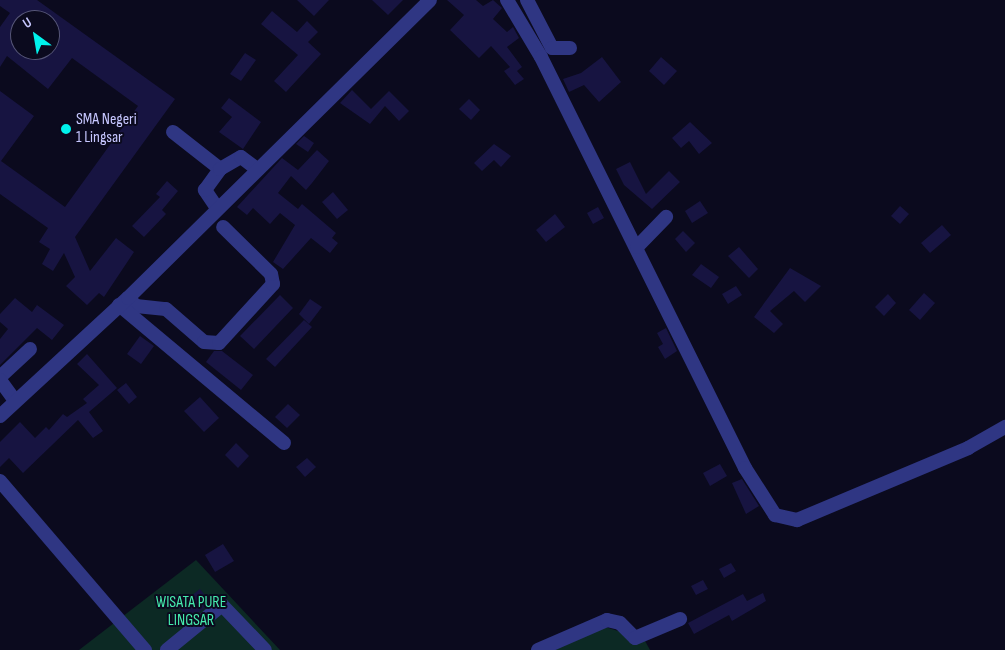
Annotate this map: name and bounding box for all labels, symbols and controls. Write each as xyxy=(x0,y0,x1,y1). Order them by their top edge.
north arrow xyxy=(10,10,60,60)
text: U xyxy=(20,14,35,32)
place label: SMA Negeri 1 Lingsar xyxy=(76,110,137,148)
marker: SMA Negeri 1 Lingsar xyxy=(60,123,72,135)
park label: WISATA PURE LINGSAR xyxy=(156,593,226,631)

